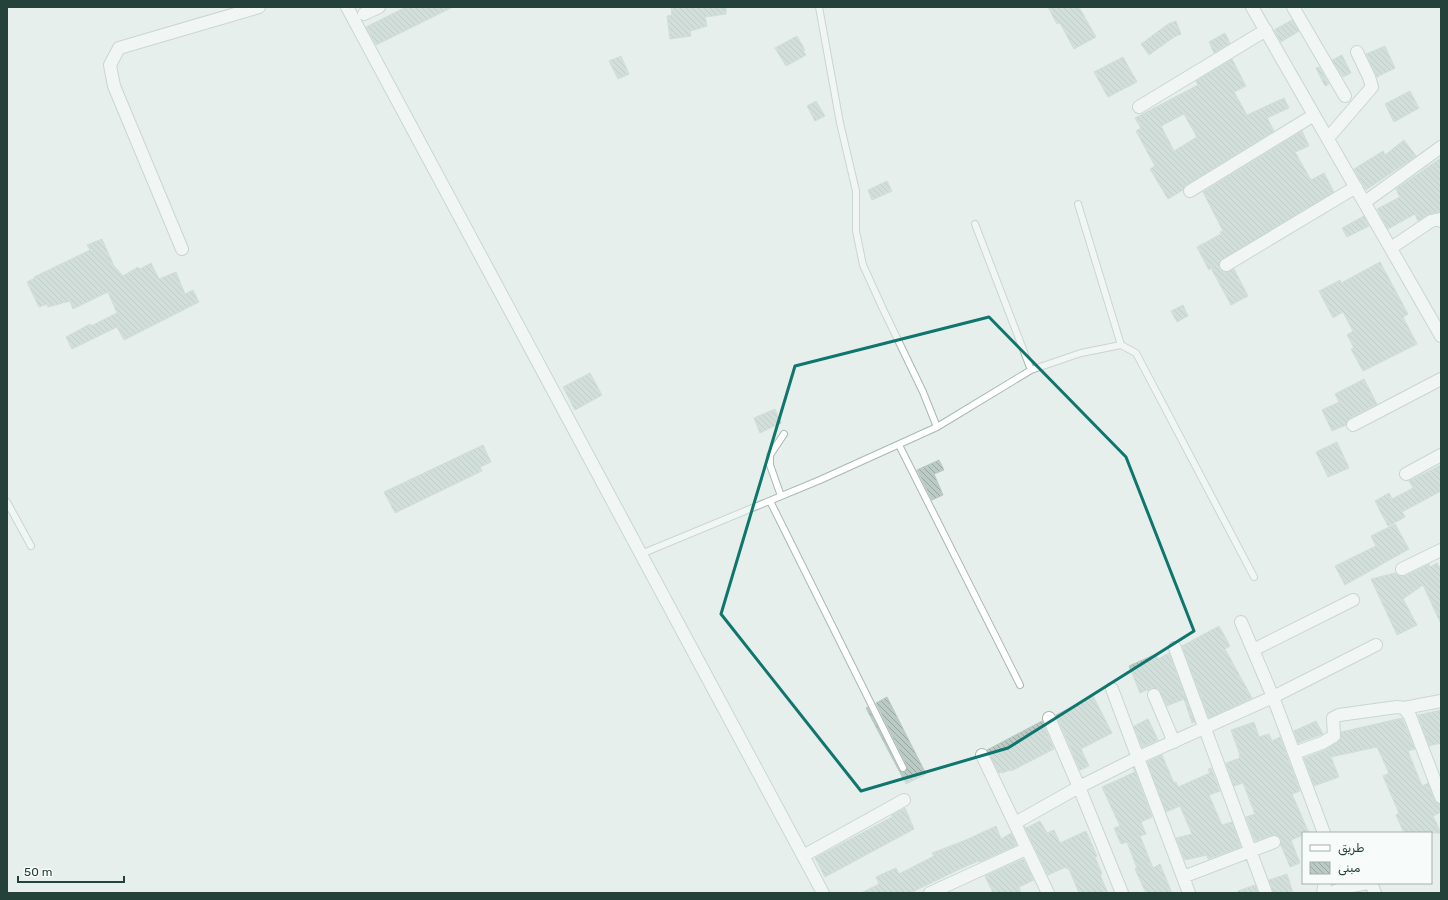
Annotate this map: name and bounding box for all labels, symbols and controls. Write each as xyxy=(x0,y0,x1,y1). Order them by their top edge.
legend xyxy=(1302,832,1432,884)
text: طريق xyxy=(1338,841,1364,856)
scale bar xyxy=(18,858,124,884)
text: مبنى xyxy=(1338,861,1361,876)
text: 50 m xyxy=(24,865,52,879)

